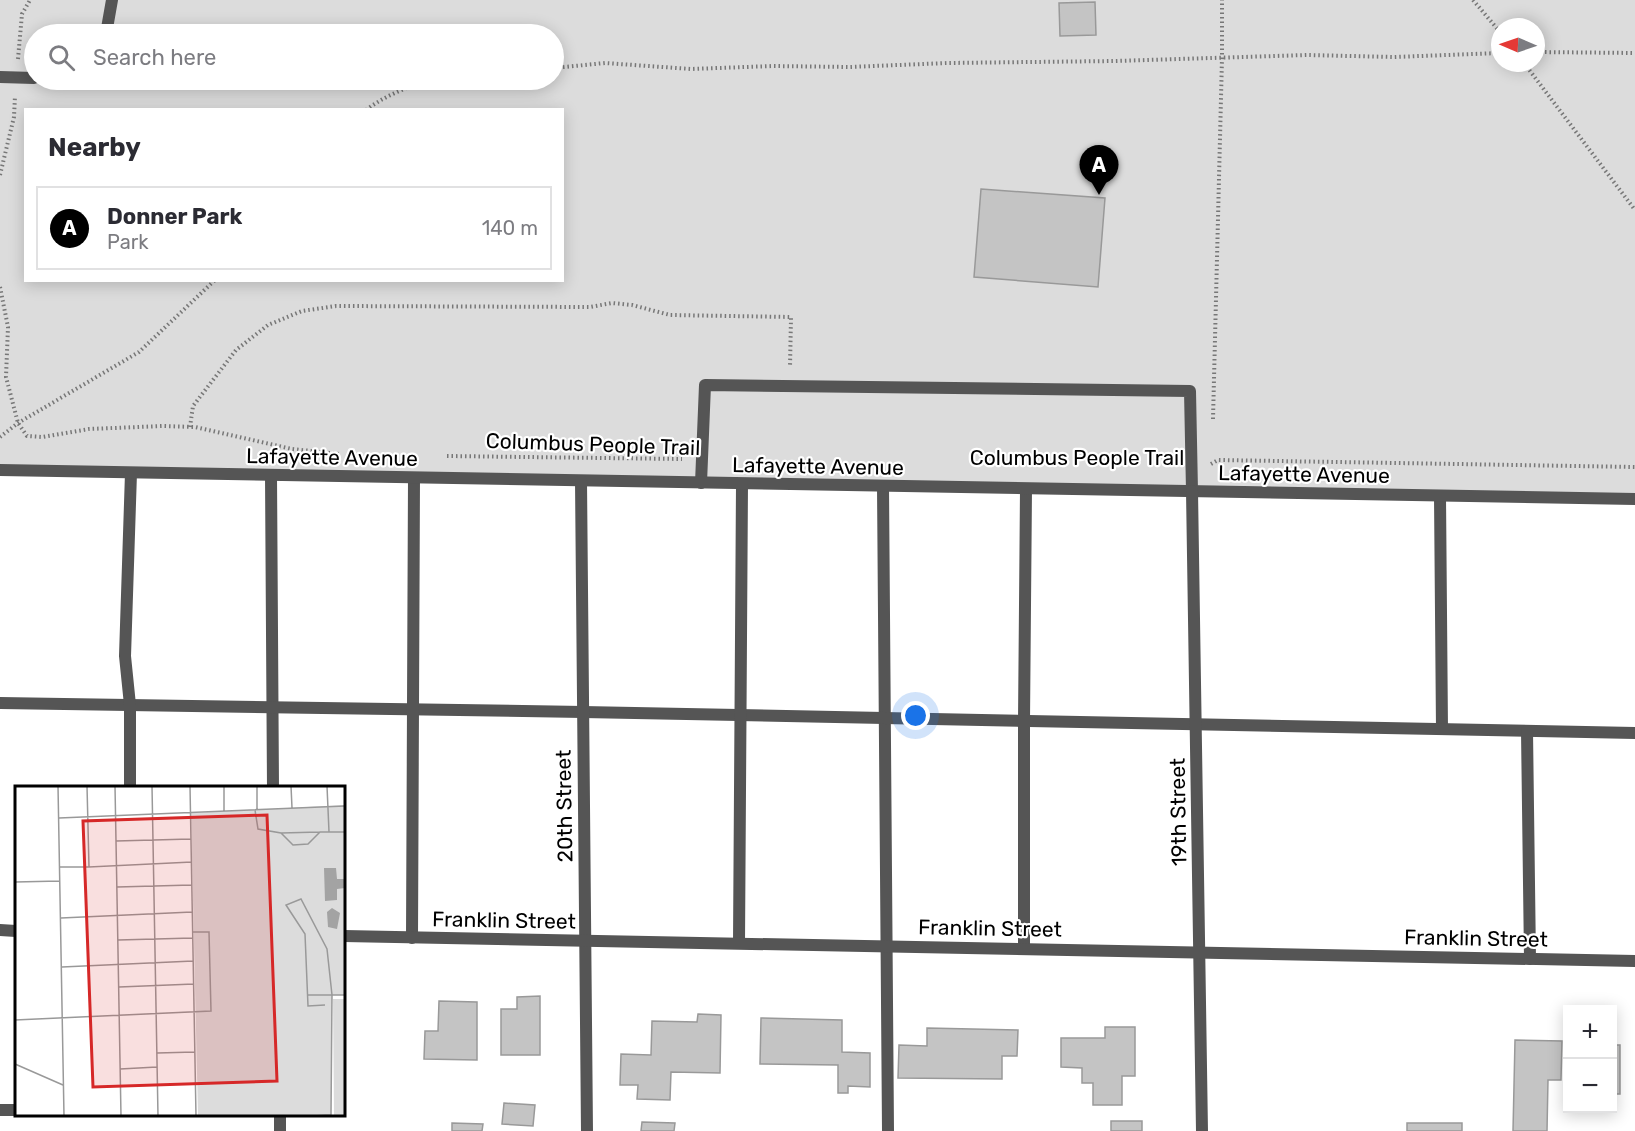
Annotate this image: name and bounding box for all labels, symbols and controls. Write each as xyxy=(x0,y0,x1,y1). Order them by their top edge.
north arrow xyxy=(1491,18,1545,72)
search box xyxy=(24,24,564,90)
icon: search xyxy=(45,41,78,74)
text: Search here xyxy=(93,44,216,71)
text: Nearby xyxy=(48,132,141,163)
pin: A xyxy=(1080,146,1118,195)
text: Donner Park xyxy=(107,203,242,230)
text: A xyxy=(62,216,77,240)
text: 140 m xyxy=(482,216,538,240)
text: Park xyxy=(107,230,149,254)
street label: Columbus People Trail xyxy=(485,428,701,460)
street label: Lafayette Avenue xyxy=(246,443,418,471)
street label: Columbus People Trail xyxy=(970,445,1184,470)
street label: Lafayette Avenue xyxy=(732,452,904,480)
street label: Lafayette Avenue xyxy=(1218,460,1390,488)
your location xyxy=(901,701,930,730)
street label: 20th Street xyxy=(551,750,577,862)
street label: 19th Street xyxy=(1165,758,1191,866)
inset map xyxy=(15,786,345,1116)
street label: Franklin Street xyxy=(432,906,576,934)
street label: Franklin Street xyxy=(918,914,1062,942)
street label: Franklin Street xyxy=(1404,924,1548,952)
map controls xyxy=(1563,1005,1617,1113)
button: + xyxy=(1563,1005,1617,1059)
button: − xyxy=(1563,1059,1617,1113)

